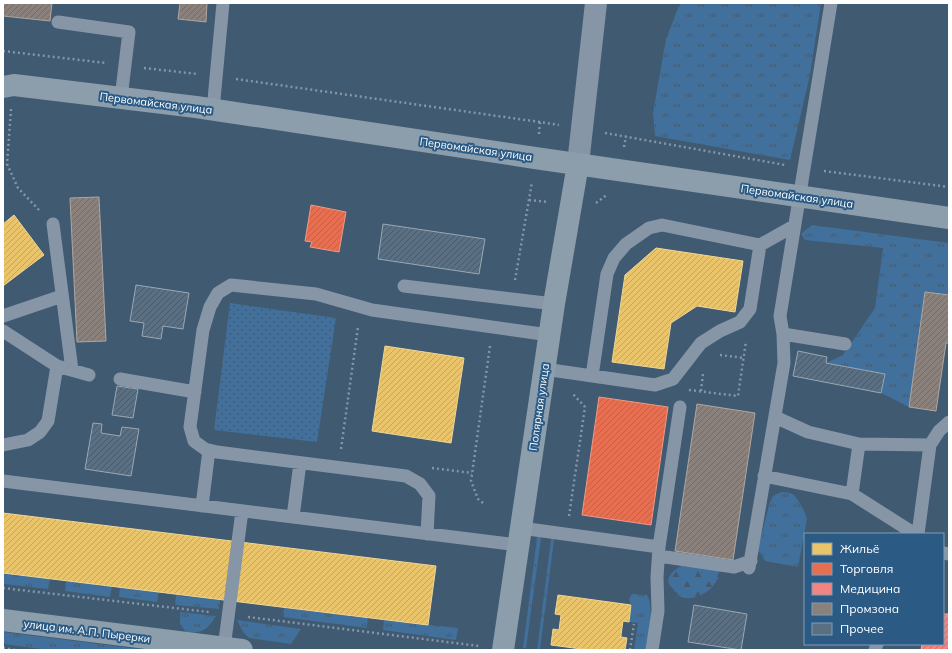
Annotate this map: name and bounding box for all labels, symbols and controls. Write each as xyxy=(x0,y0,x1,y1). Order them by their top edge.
street label: Первомайская улица xyxy=(99,89,213,117)
street label: Первомайская улица xyxy=(419,134,533,164)
street label: Первомайская улица xyxy=(740,181,854,211)
street label: Полярная улица xyxy=(526,362,552,452)
legend xyxy=(804,533,944,645)
text: Жильё xyxy=(840,541,880,556)
text: Торговля xyxy=(840,561,893,576)
text: Медицина xyxy=(840,581,900,596)
text: Промзона xyxy=(840,601,899,616)
street label: улица им. А.П. Пырерки xyxy=(23,616,151,646)
text: Прочее xyxy=(840,621,884,636)

